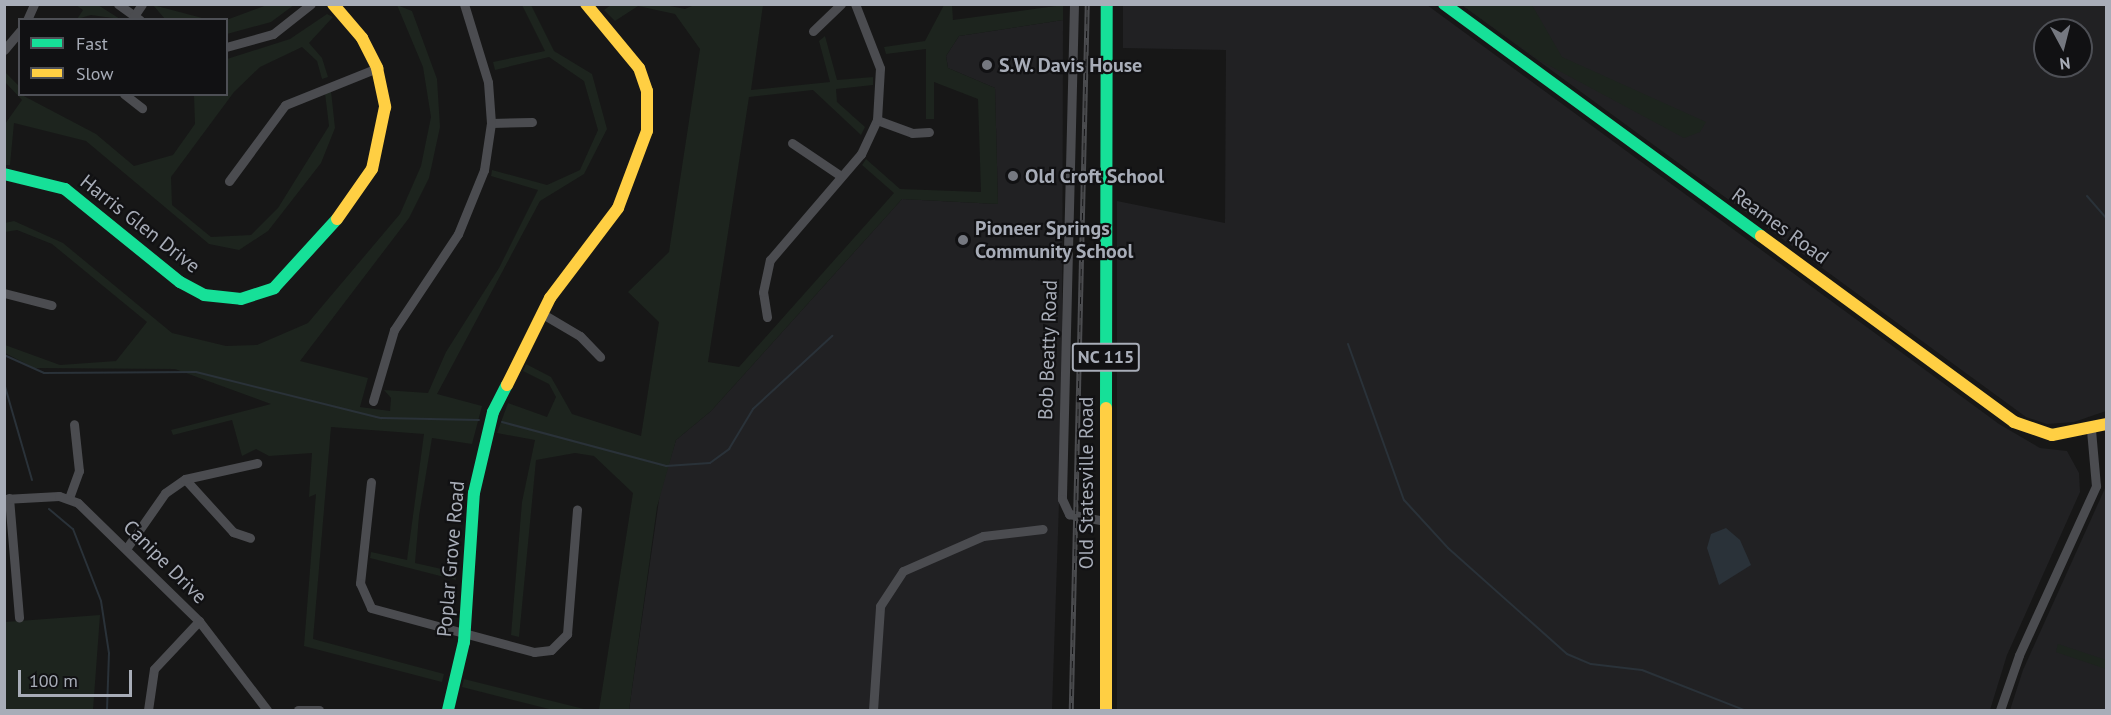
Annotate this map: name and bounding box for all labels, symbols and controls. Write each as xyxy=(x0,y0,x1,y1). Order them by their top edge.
legend xyxy=(18,18,228,96)
north arrow xyxy=(2033,18,2093,78)
text: Fast xyxy=(76,32,108,55)
place label: S.W. Davis House xyxy=(999,53,1144,77)
text: N xyxy=(2059,53,2071,74)
marker: S.W. Davis House xyxy=(980,58,994,72)
text: Slow xyxy=(76,62,114,85)
place label: Old Croft School xyxy=(1025,164,1164,188)
marker: Old Croft School xyxy=(1006,169,1020,183)
street label: Harris Glen Drive xyxy=(75,170,205,278)
street label: Reames Road xyxy=(1727,183,1833,269)
place label: Pioneer Springs Community School xyxy=(975,216,1134,263)
marker: Pioneer Springs Community School xyxy=(956,233,970,247)
street label: Bob Beatty Road xyxy=(1034,279,1062,421)
road number: NC 115 xyxy=(1070,342,1142,372)
street label: Old Statesville Road xyxy=(1074,397,1098,569)
street label: Poplar Grove Road xyxy=(432,480,470,638)
street label: Canipe Drive xyxy=(118,515,212,609)
scale bar xyxy=(21,658,135,696)
text: 100 m xyxy=(29,669,78,692)

